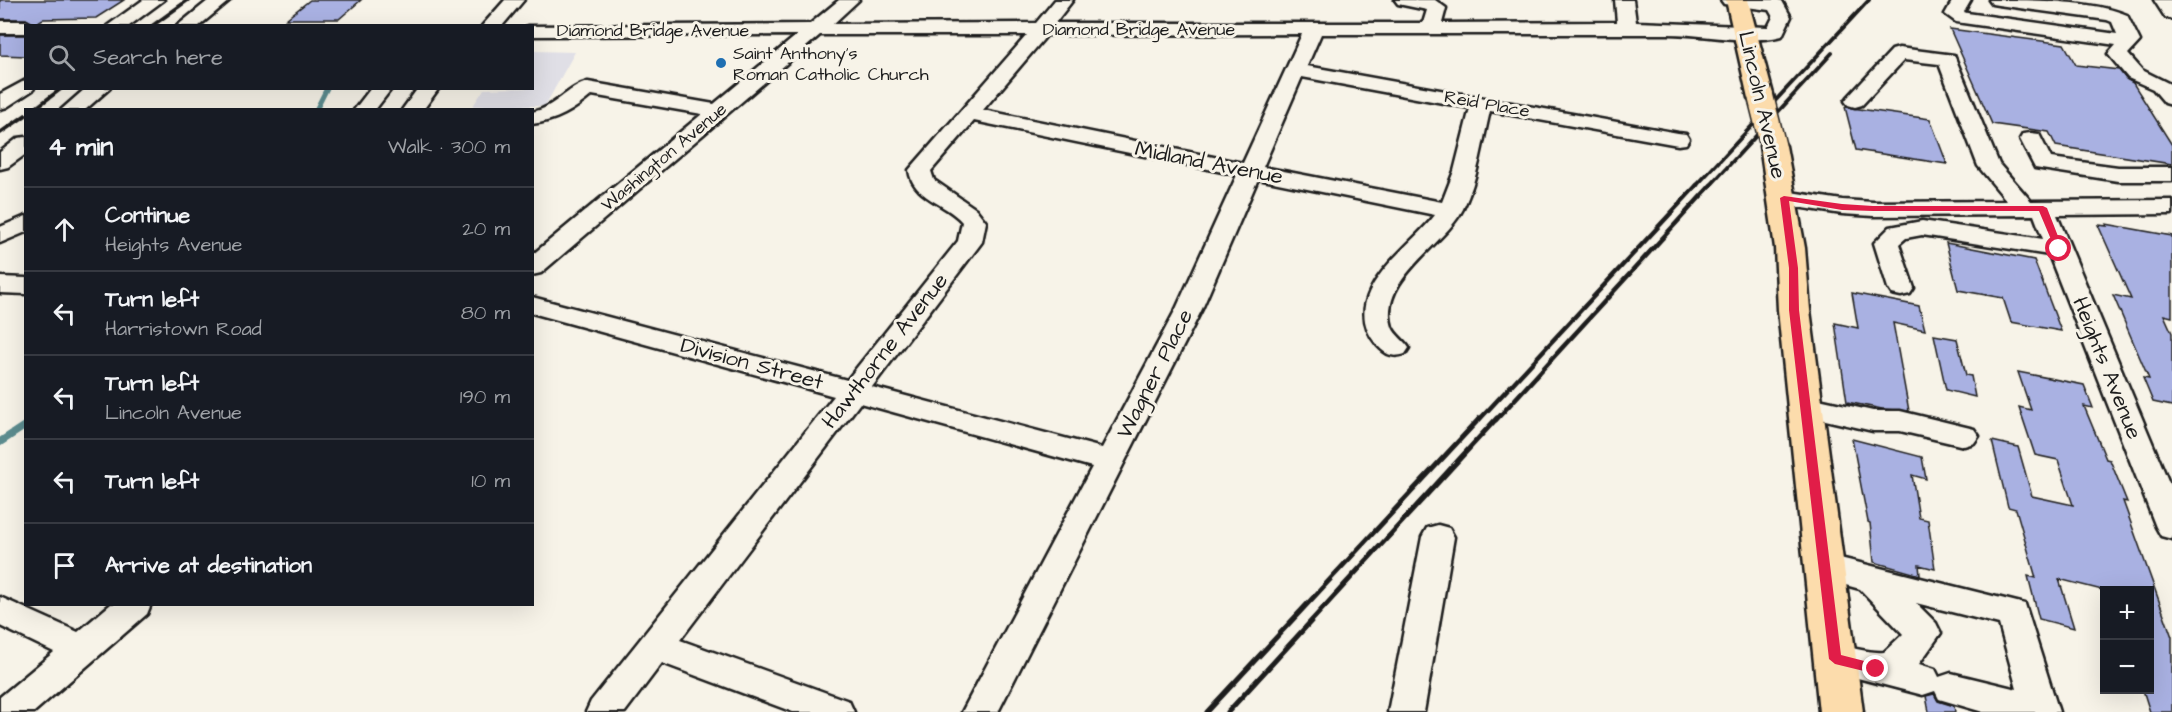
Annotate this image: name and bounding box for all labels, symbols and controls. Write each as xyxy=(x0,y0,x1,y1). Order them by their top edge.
street label: Diamond Bridge Avenue xyxy=(1043,17,1236,43)
street label: Diamond Bridge Avenue xyxy=(557,18,750,44)
search box xyxy=(24,24,534,90)
street label: Lincoln Avenue xyxy=(1730,28,1794,182)
icon: search xyxy=(45,41,78,74)
place label: Saint Anthony's Roman Catholic Church xyxy=(733,41,929,87)
text: Search here xyxy=(93,42,223,73)
marker: Saint Anthony's Roman Catholic Church xyxy=(714,56,728,70)
street label: Reid Place xyxy=(1442,84,1532,124)
street label: Washington Avenue xyxy=(596,97,733,218)
text: 4 min xyxy=(48,129,113,165)
text: Walk · 300 m xyxy=(388,133,510,161)
street label: Midland Avenue xyxy=(1132,133,1286,193)
text: Continue xyxy=(105,200,190,231)
icon: ahead xyxy=(48,213,81,246)
text: 20 m xyxy=(462,215,510,243)
text: Heights Avenue xyxy=(105,231,242,259)
route start xyxy=(2045,235,2071,261)
street label: Hawthorne Avenue xyxy=(814,267,956,435)
text: Turn left xyxy=(105,284,199,315)
street label: Heights Avenue xyxy=(2063,292,2150,444)
icon: left xyxy=(48,297,81,330)
text: 80 m xyxy=(461,299,510,327)
street label: Wagner Place xyxy=(1109,304,1202,445)
text: Harristown Road xyxy=(105,315,262,343)
street label: Division Street xyxy=(677,330,827,398)
text: Turn left xyxy=(105,368,199,399)
icon: left xyxy=(48,381,81,414)
text: 190 m xyxy=(460,383,510,411)
text: Lincoln Avenue xyxy=(105,399,242,427)
icon: left xyxy=(48,465,81,498)
text: Turn left xyxy=(105,466,199,497)
text: 10 m xyxy=(471,467,510,495)
icon: arrive xyxy=(48,549,81,582)
text: Arrive at destination xyxy=(105,550,312,581)
map controls xyxy=(2100,586,2154,694)
button: + xyxy=(2100,586,2154,640)
button: − xyxy=(2100,640,2154,694)
route end xyxy=(1862,655,1888,681)

